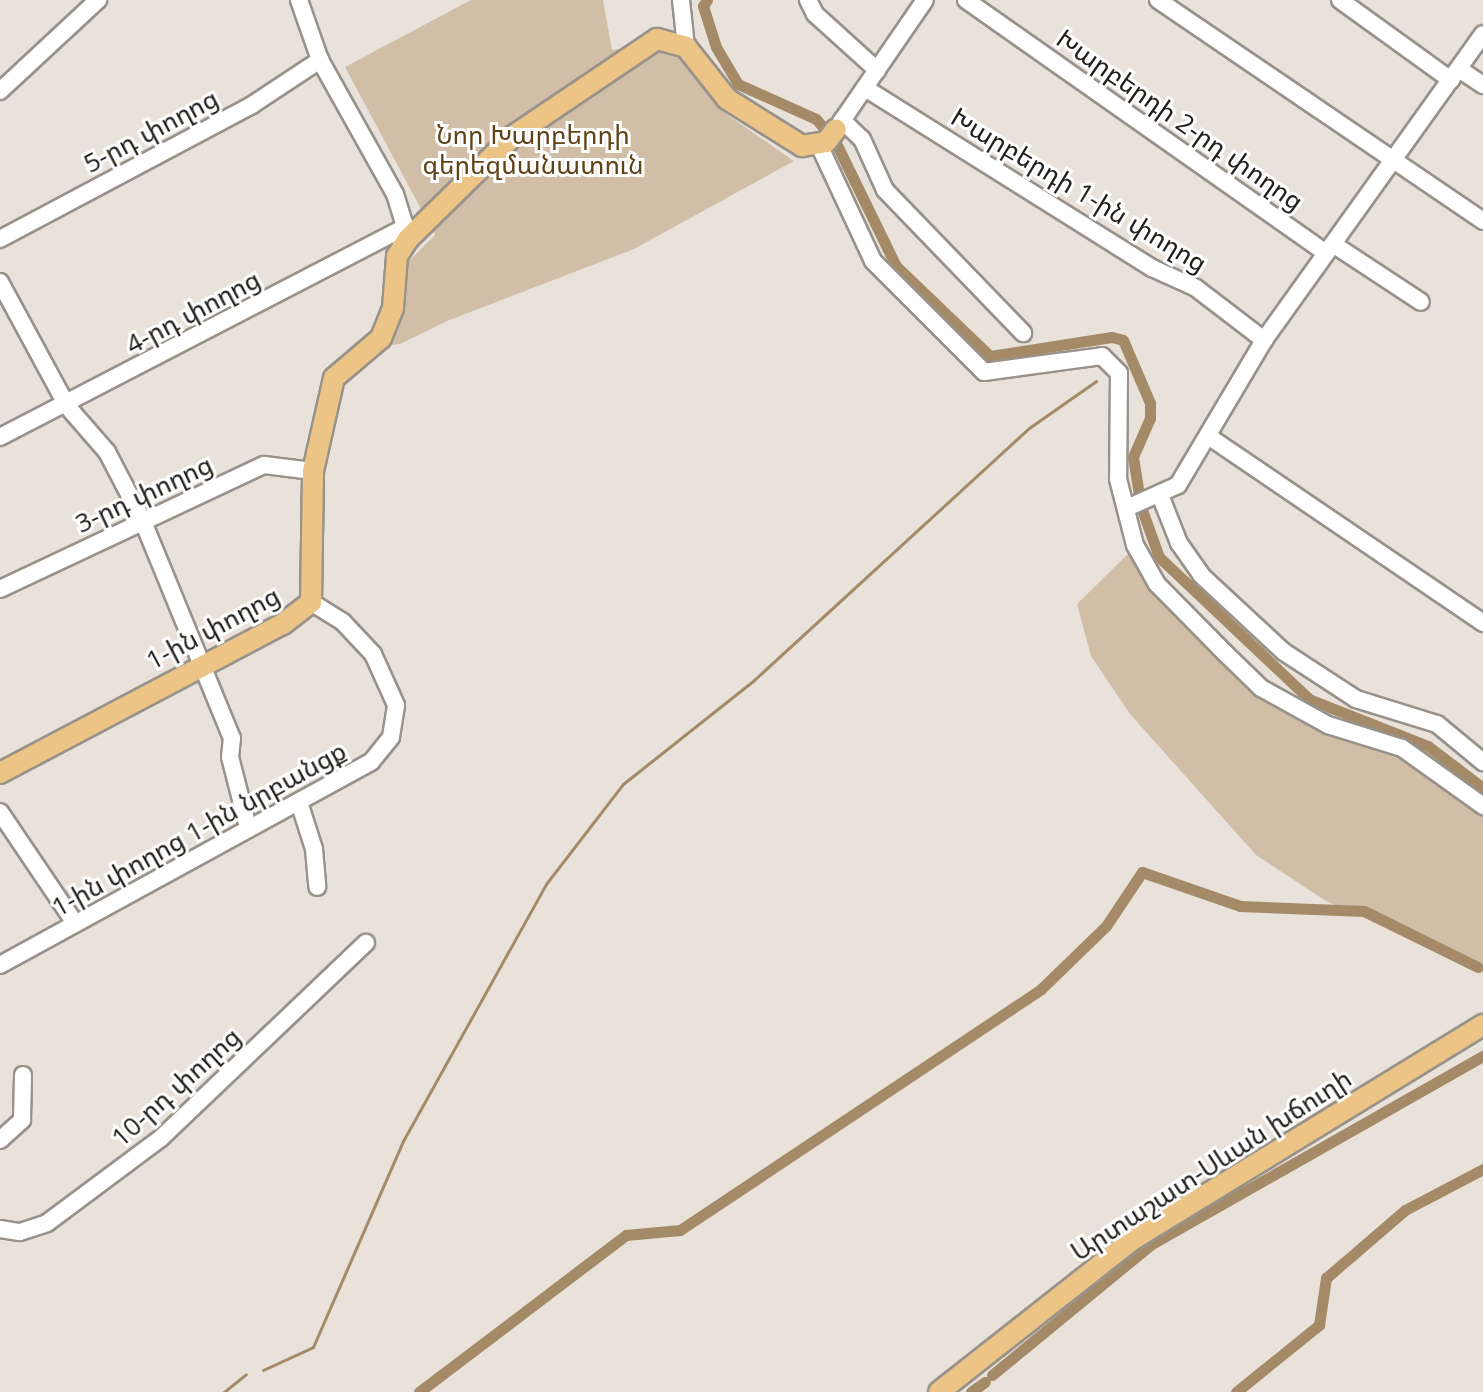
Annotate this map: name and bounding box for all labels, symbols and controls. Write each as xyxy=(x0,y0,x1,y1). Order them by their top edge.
street label: Խարբերդի 2-րդ փողոց xyxy=(1051,23,1309,217)
street label: 5-րդ փողոց xyxy=(78,83,224,179)
street label: Խարբերդի 1-ին փողոց xyxy=(945,101,1213,279)
park label: Նոր Խարբերդի գերեզմանատուն xyxy=(422,119,644,180)
street label: 4-րդ փողոց xyxy=(120,264,266,360)
street label: 3-րդ փողոց xyxy=(70,449,218,539)
street label: 1-ին փողոց xyxy=(141,580,285,676)
street label: 1-ին փողոց 1-ին նրբանցք xyxy=(46,735,352,923)
street label: 10-րդ փողոց xyxy=(105,1021,247,1153)
street label: Արտաշատ-Սևան խճուղի xyxy=(1065,1063,1357,1267)

